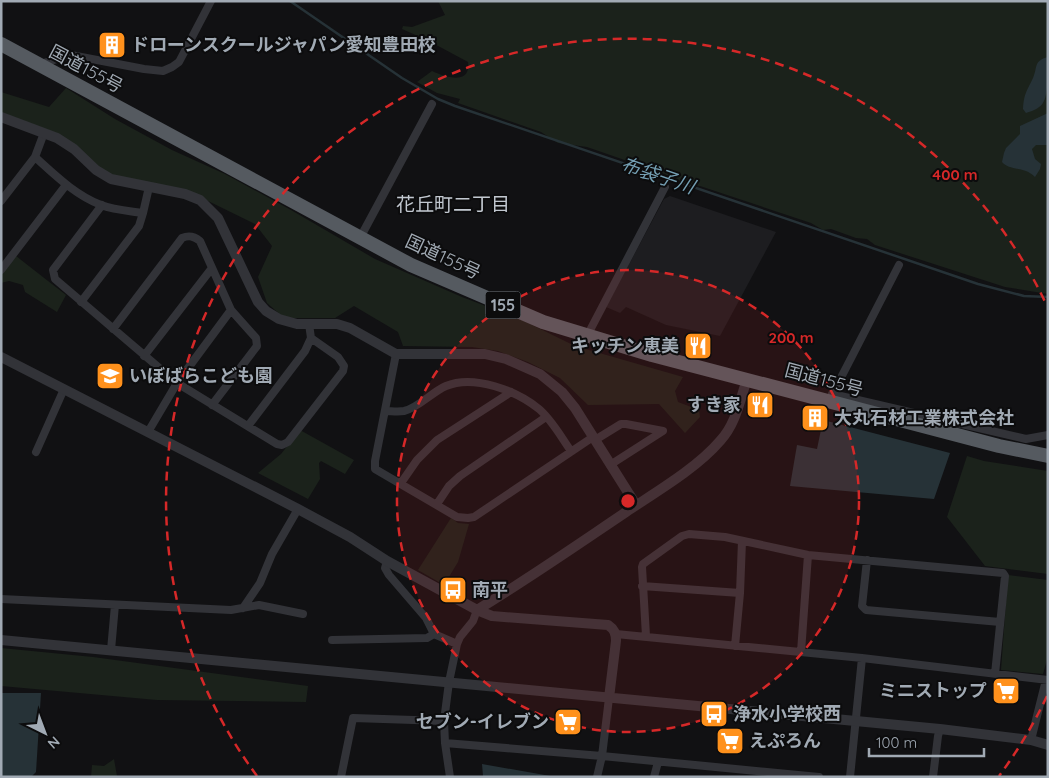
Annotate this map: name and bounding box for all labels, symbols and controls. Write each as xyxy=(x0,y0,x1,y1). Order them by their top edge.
building icon: ドローンスクールジャパン愛知豊田校 xyxy=(97,30,127,60)
place label: ドローンスクールジャパン愛知豊田校 xyxy=(131,33,436,56)
street label: 国道155号 xyxy=(45,40,127,98)
water label: 布袋子川 xyxy=(618,151,700,199)
text: 400 m xyxy=(932,165,978,184)
district label: 花丘町二丁目 xyxy=(396,192,510,216)
street label: 国道155号 xyxy=(402,229,484,284)
road number: 155 xyxy=(486,292,520,318)
text: 200 m xyxy=(769,328,814,347)
restaurant icon: キッチン恵美 xyxy=(683,331,713,361)
place label: キッチン恵美 xyxy=(571,334,679,357)
street label: 国道155号 xyxy=(782,358,866,401)
school or university icon: いぼばらこども園 xyxy=(95,361,125,391)
place label: いぼばらこども園 xyxy=(129,364,273,387)
restaurant icon: すき家 xyxy=(745,390,775,420)
place label: すき家 xyxy=(687,393,741,416)
building icon: 大丸石材工業株式会社 xyxy=(800,403,830,433)
place label: 大丸石材工業株式会社 xyxy=(834,406,1014,429)
centre of rings xyxy=(619,492,637,510)
bus stop icon: 南平 xyxy=(438,575,468,605)
place label: 南平 xyxy=(472,578,508,601)
supermarket icon: ミニストップ xyxy=(991,676,1021,706)
place label: ミニストップ xyxy=(879,679,987,702)
bus stop icon: 浄水小学校西 xyxy=(699,699,729,729)
place label: 浄水小学校西 xyxy=(733,702,841,725)
supermarket icon: セブン-イレブン xyxy=(553,707,583,737)
north arrow xyxy=(20,708,70,758)
place label: セブン-イレブン xyxy=(416,710,549,733)
supermarket icon: えぷろん xyxy=(715,726,745,756)
scale bar xyxy=(869,726,984,758)
place label: えぷろん xyxy=(749,729,821,752)
text: N xyxy=(44,733,64,753)
text: 100 m xyxy=(876,733,917,752)

